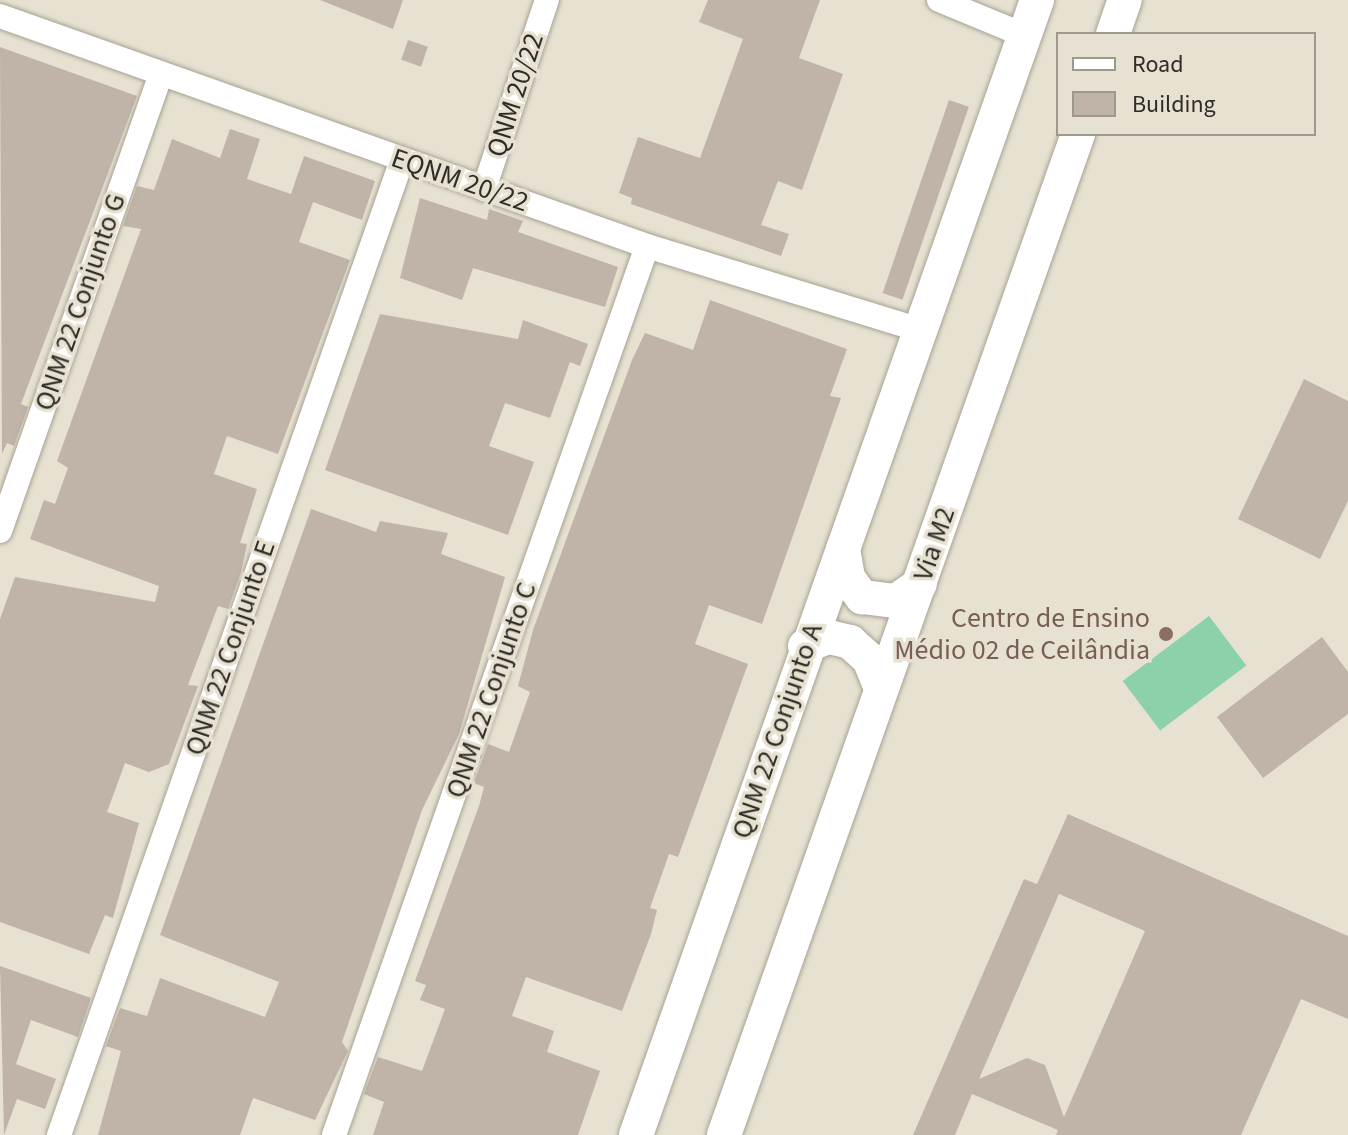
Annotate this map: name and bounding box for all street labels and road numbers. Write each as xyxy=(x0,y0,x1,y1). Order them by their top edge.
street label: QNM 20/22 xyxy=(479,29,551,161)
street label: EQNM 20/22 xyxy=(387,141,533,219)
street label: QNM 22 Conjunto G xyxy=(27,189,133,415)
street label: Via M2 xyxy=(906,503,962,585)
street label: QNM 22 Conjunto E xyxy=(178,536,282,760)
street label: QNM 22 Conjunto C xyxy=(438,578,544,802)
street label: QNM 22 Conjunto A xyxy=(724,619,830,843)

